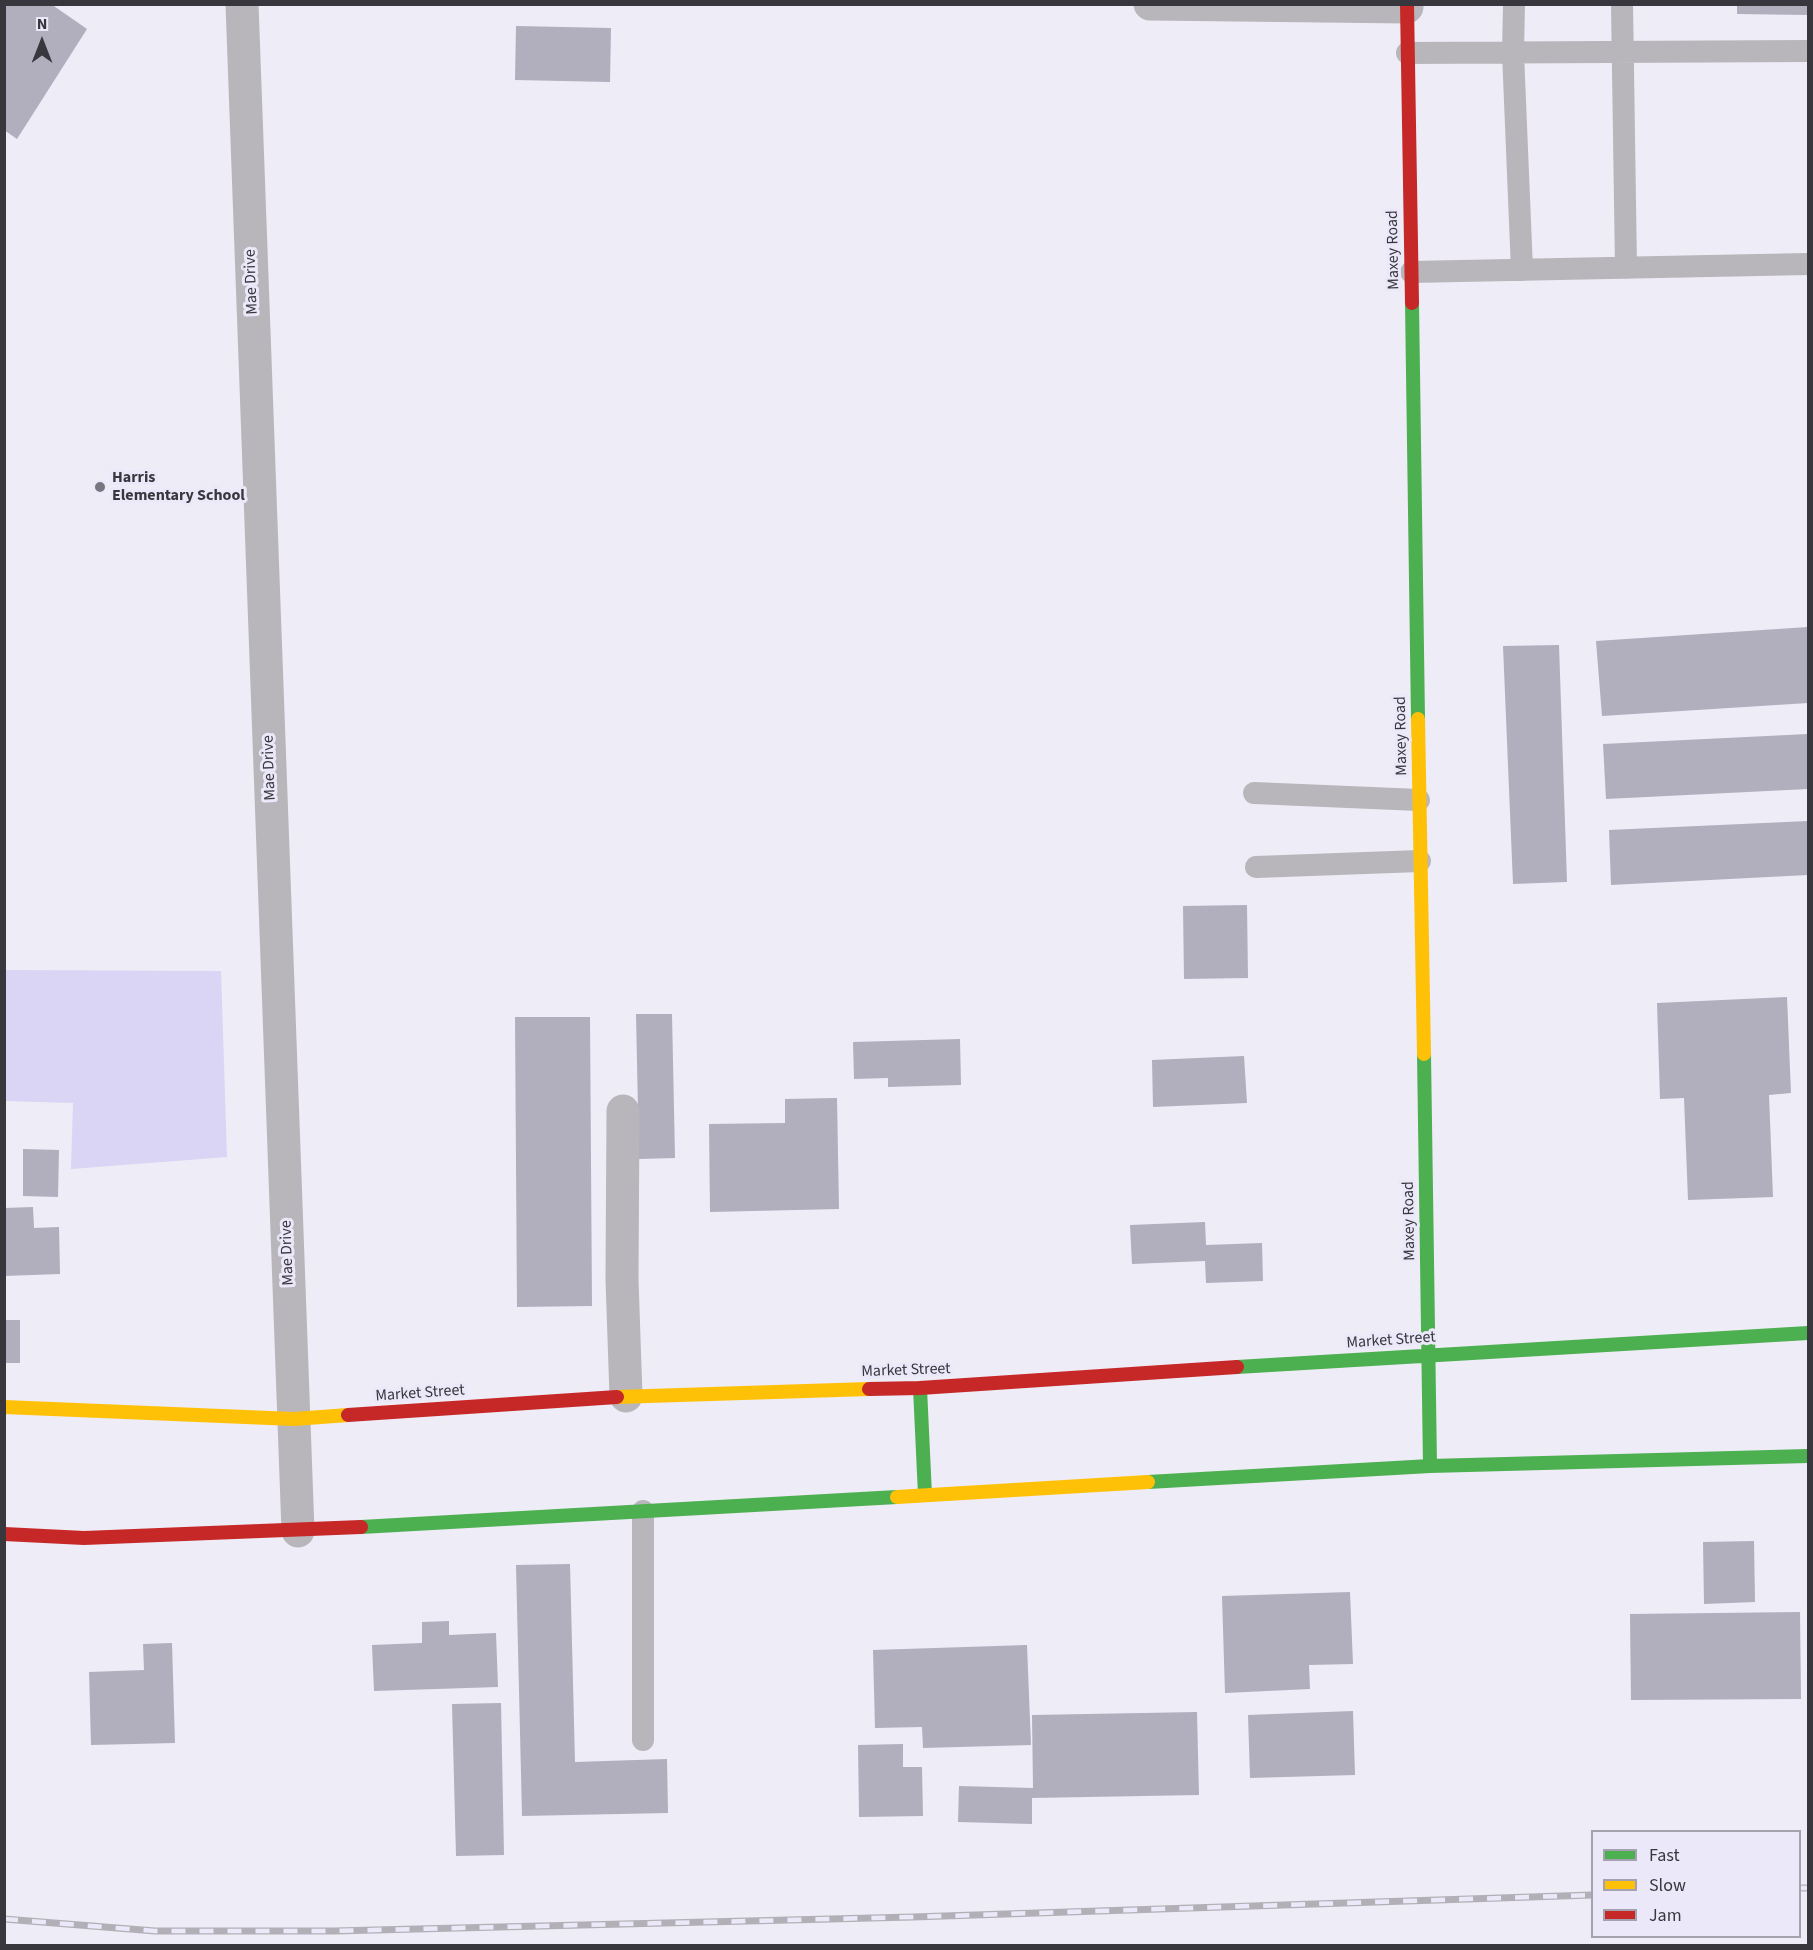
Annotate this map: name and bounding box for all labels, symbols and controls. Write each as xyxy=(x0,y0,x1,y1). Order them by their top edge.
north arrow xyxy=(12,12,72,72)
text: N xyxy=(37,13,47,35)
street label: Maxey Road xyxy=(1384,210,1404,290)
street label: Mae Drive xyxy=(241,249,263,315)
place label: Harris Elementary School xyxy=(112,468,245,506)
marker: Harris Elementary School xyxy=(93,480,107,494)
street label: Maxey Road xyxy=(1392,696,1412,776)
street label: Mae Drive xyxy=(259,735,281,801)
street label: Maxey Road xyxy=(1400,1181,1420,1261)
street label: Mae Drive xyxy=(277,1220,299,1286)
street label: Market Street xyxy=(1346,1328,1436,1354)
street label: Market Street xyxy=(861,1360,951,1382)
street label: Market Street xyxy=(375,1381,465,1407)
legend xyxy=(1591,1830,1801,1938)
text: Fast xyxy=(1649,1843,1680,1868)
text: Slow xyxy=(1649,1873,1686,1898)
text: Jam xyxy=(1649,1903,1682,1928)

